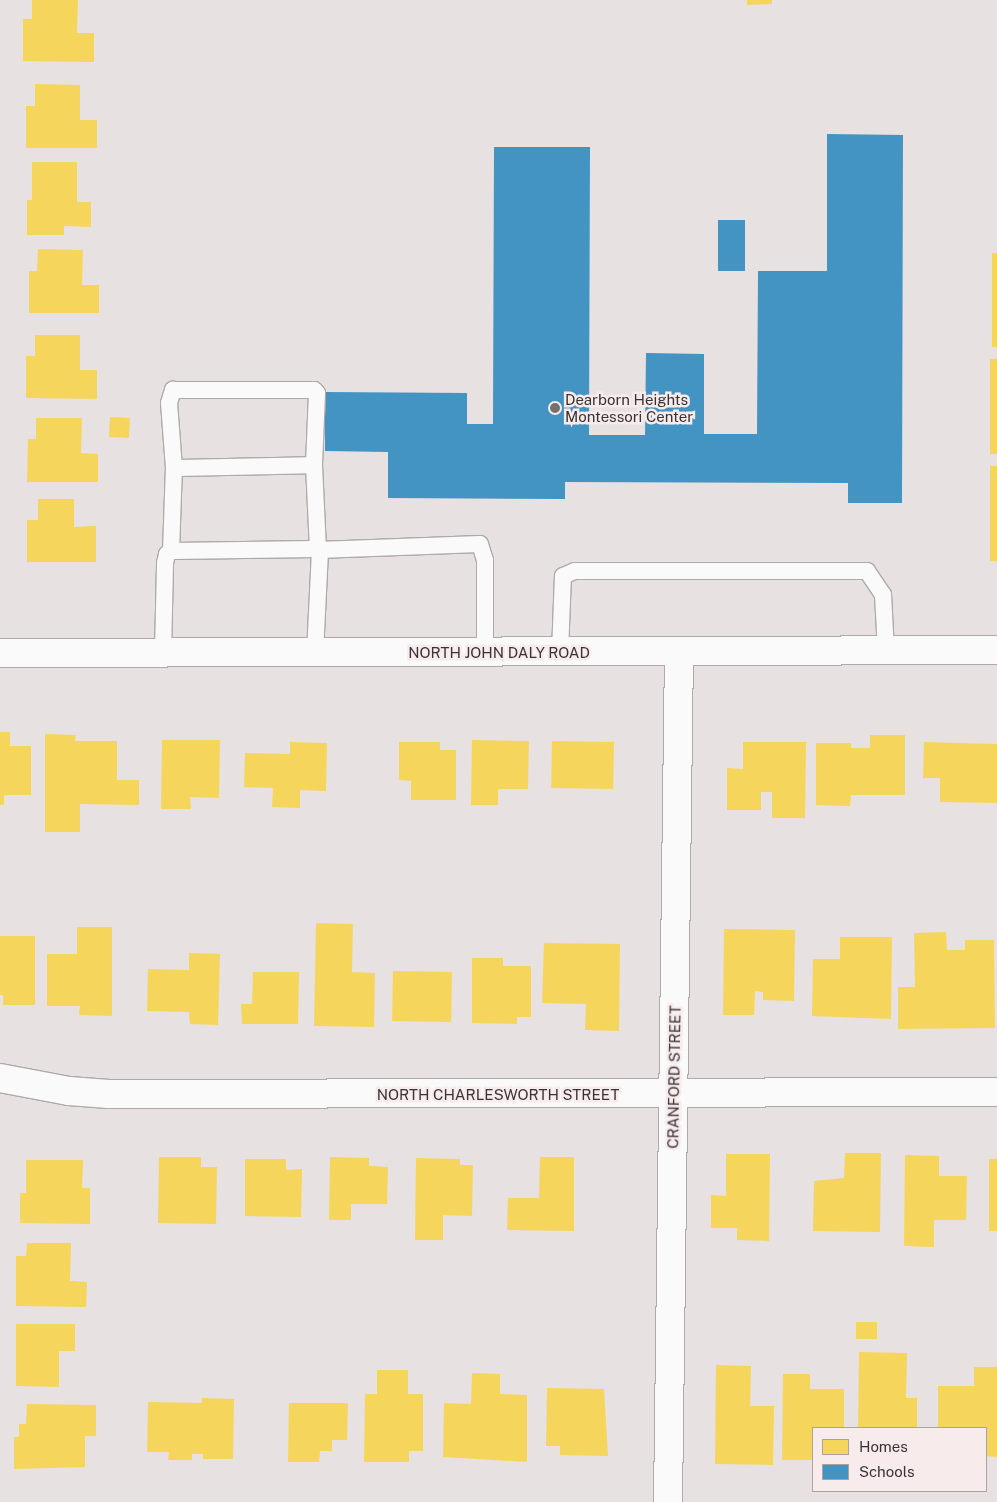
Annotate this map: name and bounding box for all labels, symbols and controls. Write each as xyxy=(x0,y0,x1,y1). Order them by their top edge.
place label: Dearborn Heights Montessori Center xyxy=(565,390,693,425)
marker: Dearborn Heights Montessori Center xyxy=(549,402,561,414)
street label: NORTH JOHN DALY ROAD xyxy=(408,644,590,662)
street label: CRANFORD STREET xyxy=(664,1005,684,1149)
street label: NORTH CHARLESWORTH STREET xyxy=(377,1086,619,1104)
legend xyxy=(812,1427,987,1492)
text: Homes xyxy=(859,1438,908,1455)
text: Schools xyxy=(859,1463,915,1480)

